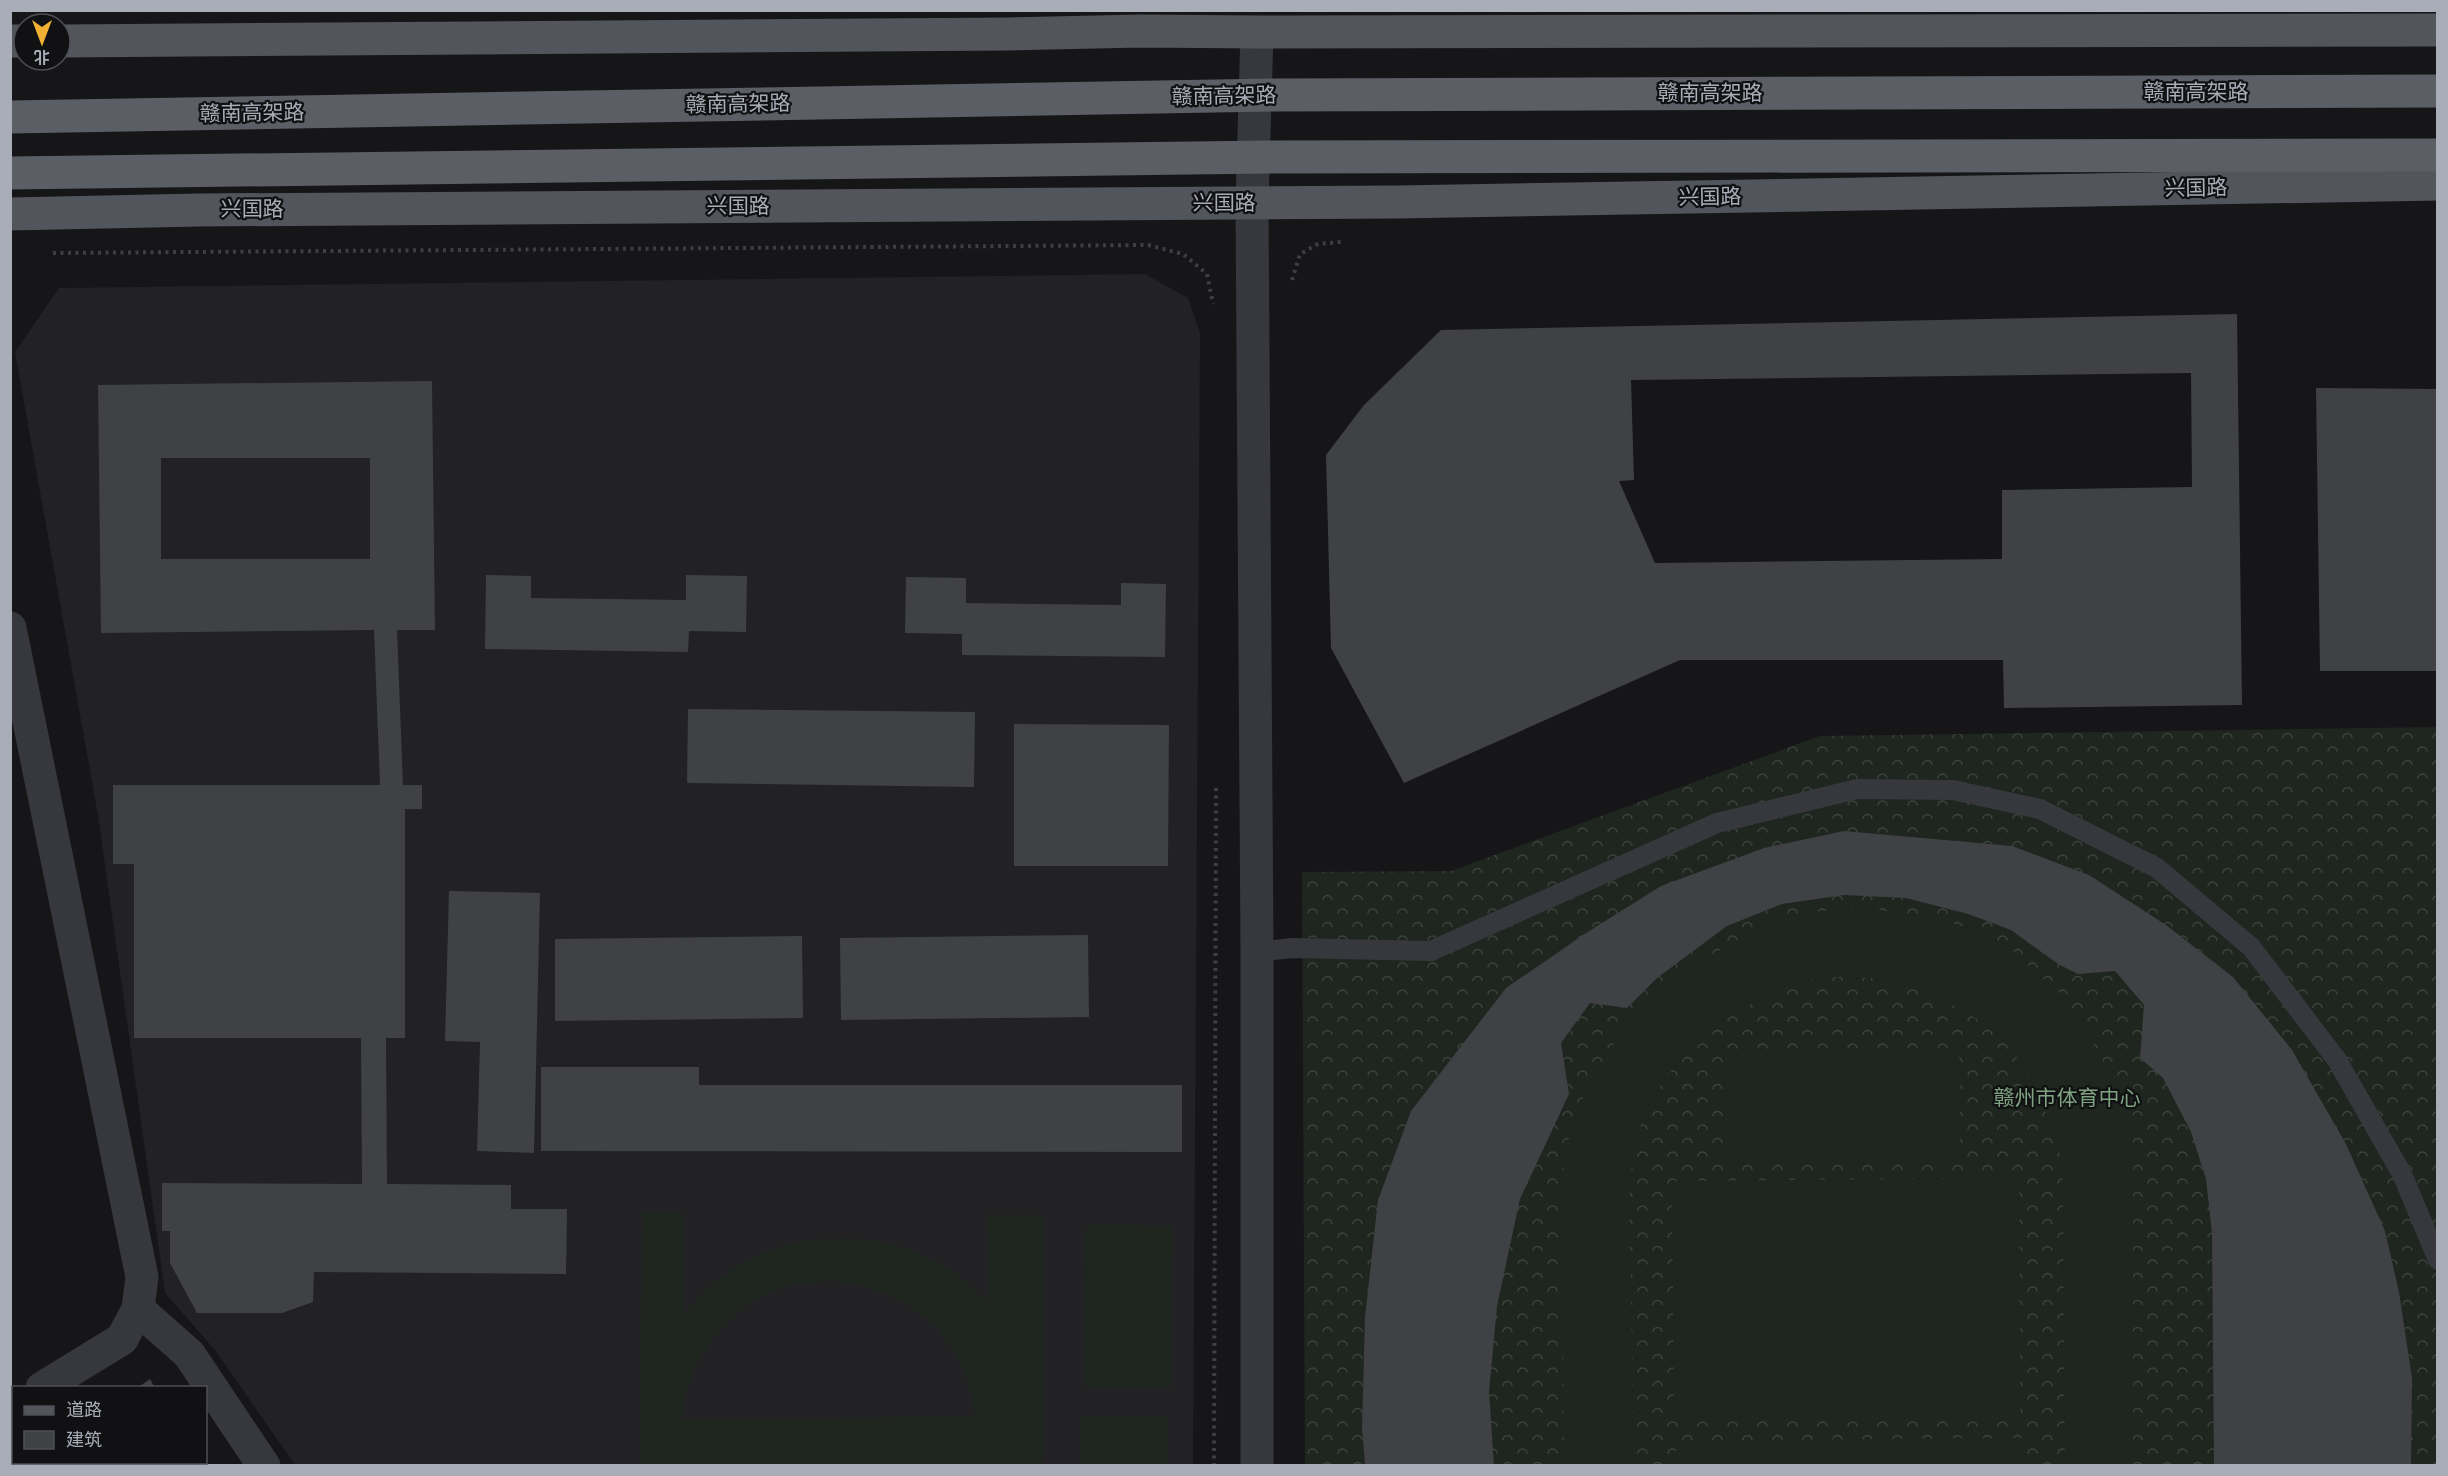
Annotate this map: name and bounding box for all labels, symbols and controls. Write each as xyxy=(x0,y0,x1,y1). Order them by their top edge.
north arrow xyxy=(12,12,72,72)
text: 北 xyxy=(34,45,50,68)
street label: 赣南高架路 xyxy=(2144,77,2249,107)
street label: 赣南高架路 xyxy=(1658,78,1763,108)
street label: 赣南高架路 xyxy=(1171,80,1277,112)
street label: 赣南高架路 xyxy=(685,88,791,120)
street label: 赣南高架路 xyxy=(199,97,305,129)
street label: 兴国路 xyxy=(2164,172,2228,204)
street label: 兴国路 xyxy=(1678,181,1742,213)
street label: 兴国路 xyxy=(1193,188,1256,218)
street label: 兴国路 xyxy=(707,191,770,221)
street label: 兴国路 xyxy=(221,194,284,224)
park label: 赣州市体育中心 xyxy=(1994,1083,2141,1113)
legend xyxy=(12,1386,207,1464)
text: 道路 xyxy=(66,1397,102,1423)
text: 建筑 xyxy=(66,1427,102,1453)

